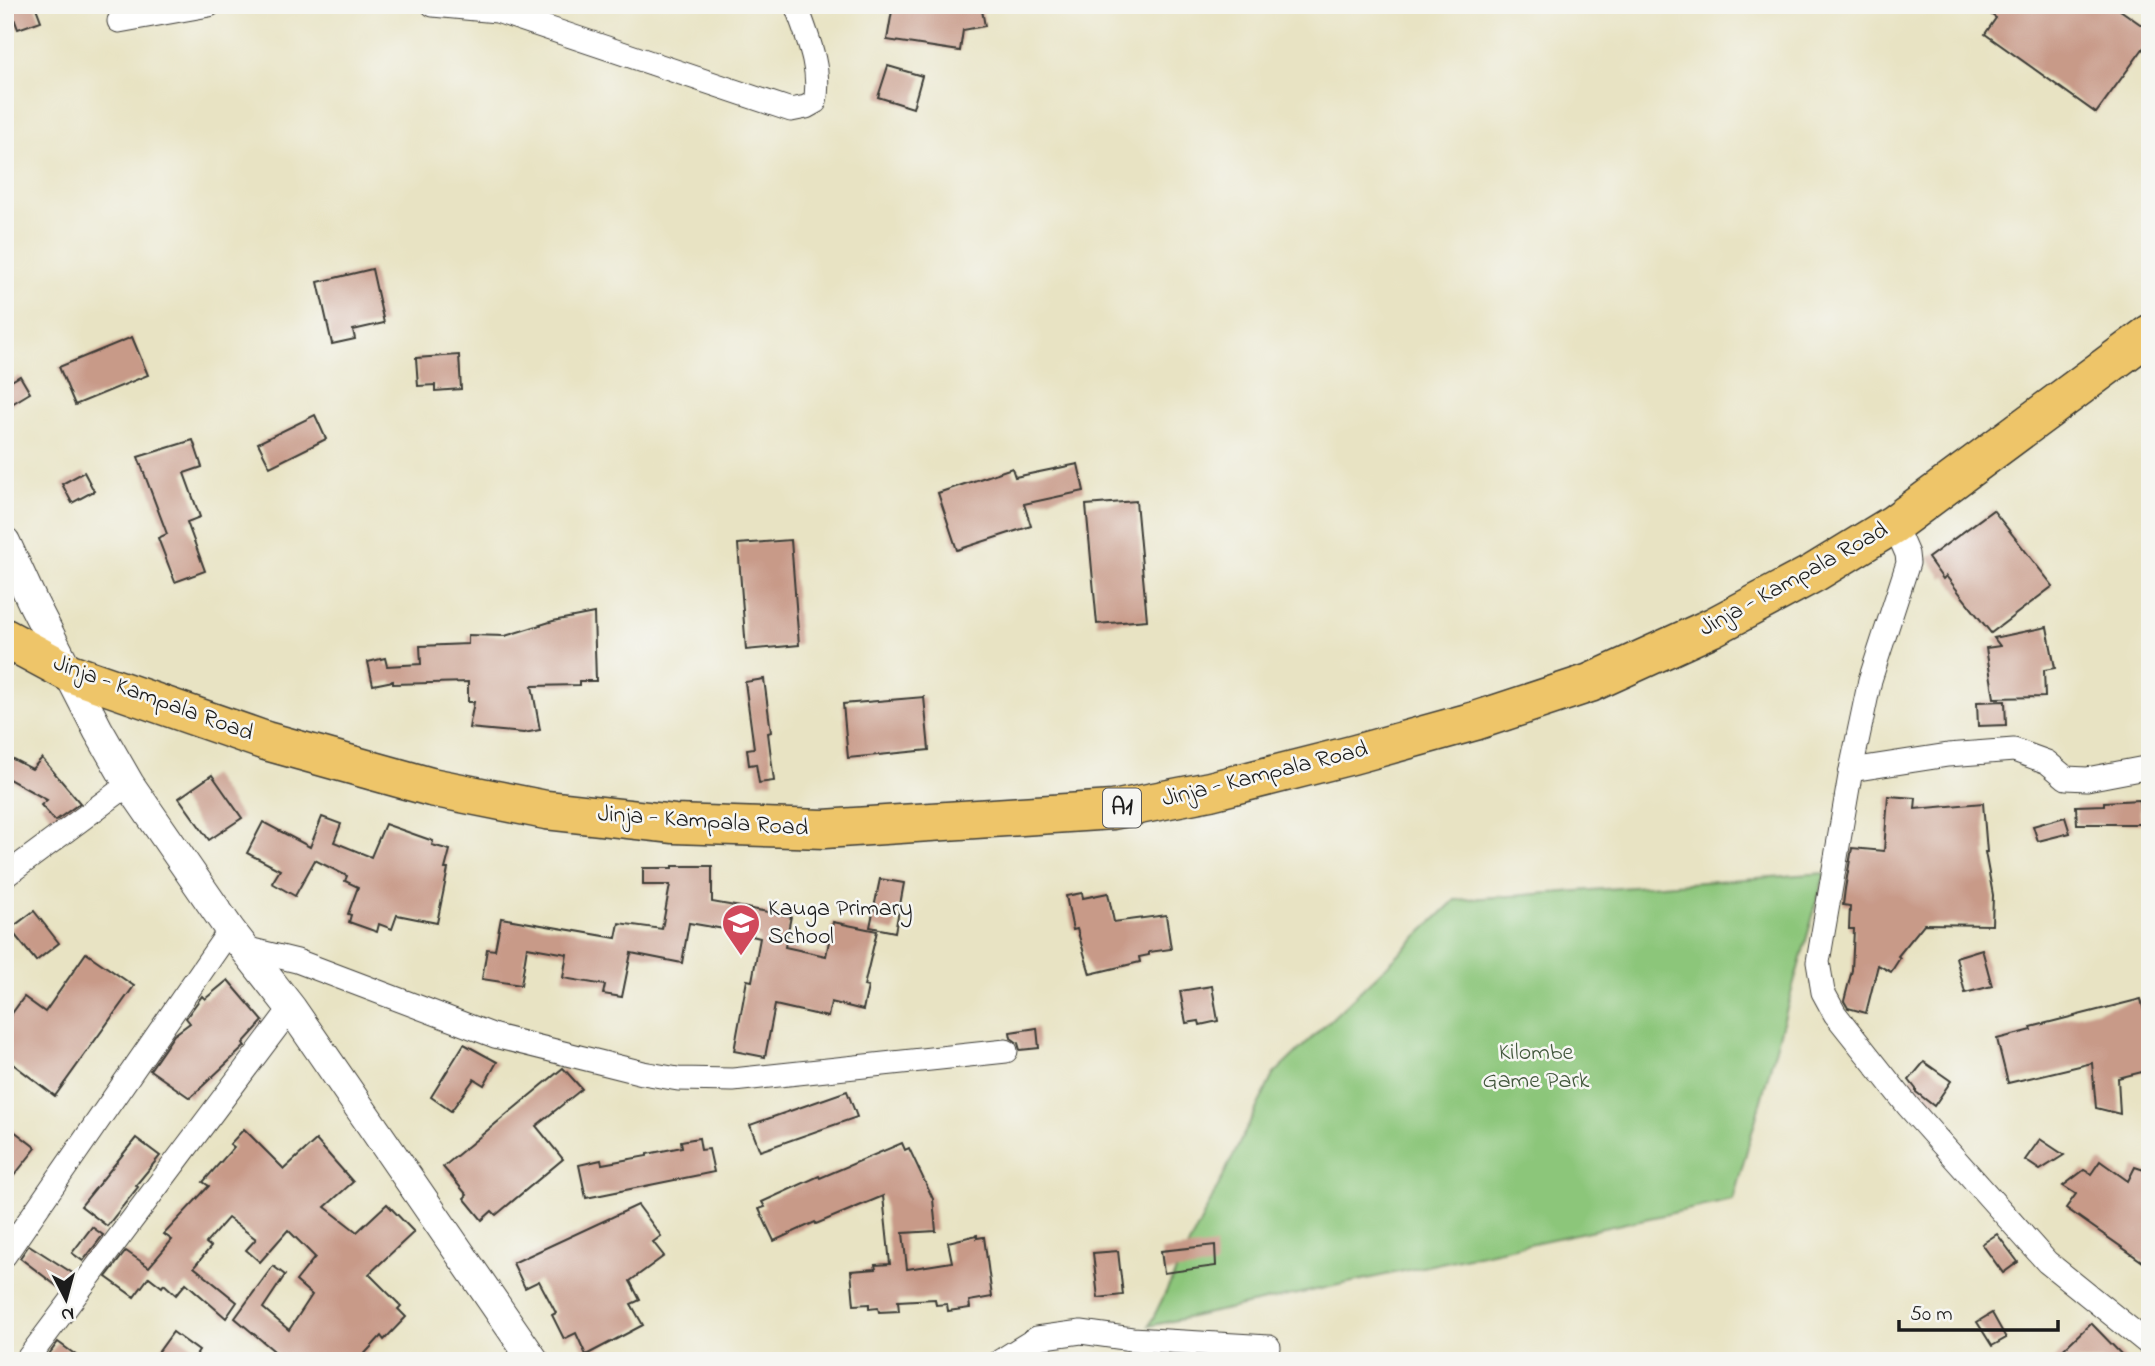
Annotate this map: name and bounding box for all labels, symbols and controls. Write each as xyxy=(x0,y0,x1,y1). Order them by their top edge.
street label: Jinja - Kampala Road xyxy=(1693,513,1895,646)
street label: Jinja - Kampala Road xyxy=(48,646,259,752)
street label: Jinja - Kampala Road xyxy=(1158,732,1372,818)
road number: A1 xyxy=(1103,788,1141,828)
street label: Jinja - Kampala Road xyxy=(597,797,810,847)
place label: Kauga Primary School xyxy=(768,892,913,955)
school or university icon: Kauga Primary School xyxy=(720,902,762,957)
park label: Kilombe Game Park xyxy=(1483,1036,1590,1099)
north arrow xyxy=(32,1264,102,1334)
scale bar xyxy=(1899,1289,2059,1333)
text: N xyxy=(60,1299,75,1328)
text: 50 m xyxy=(1910,1300,1953,1330)

